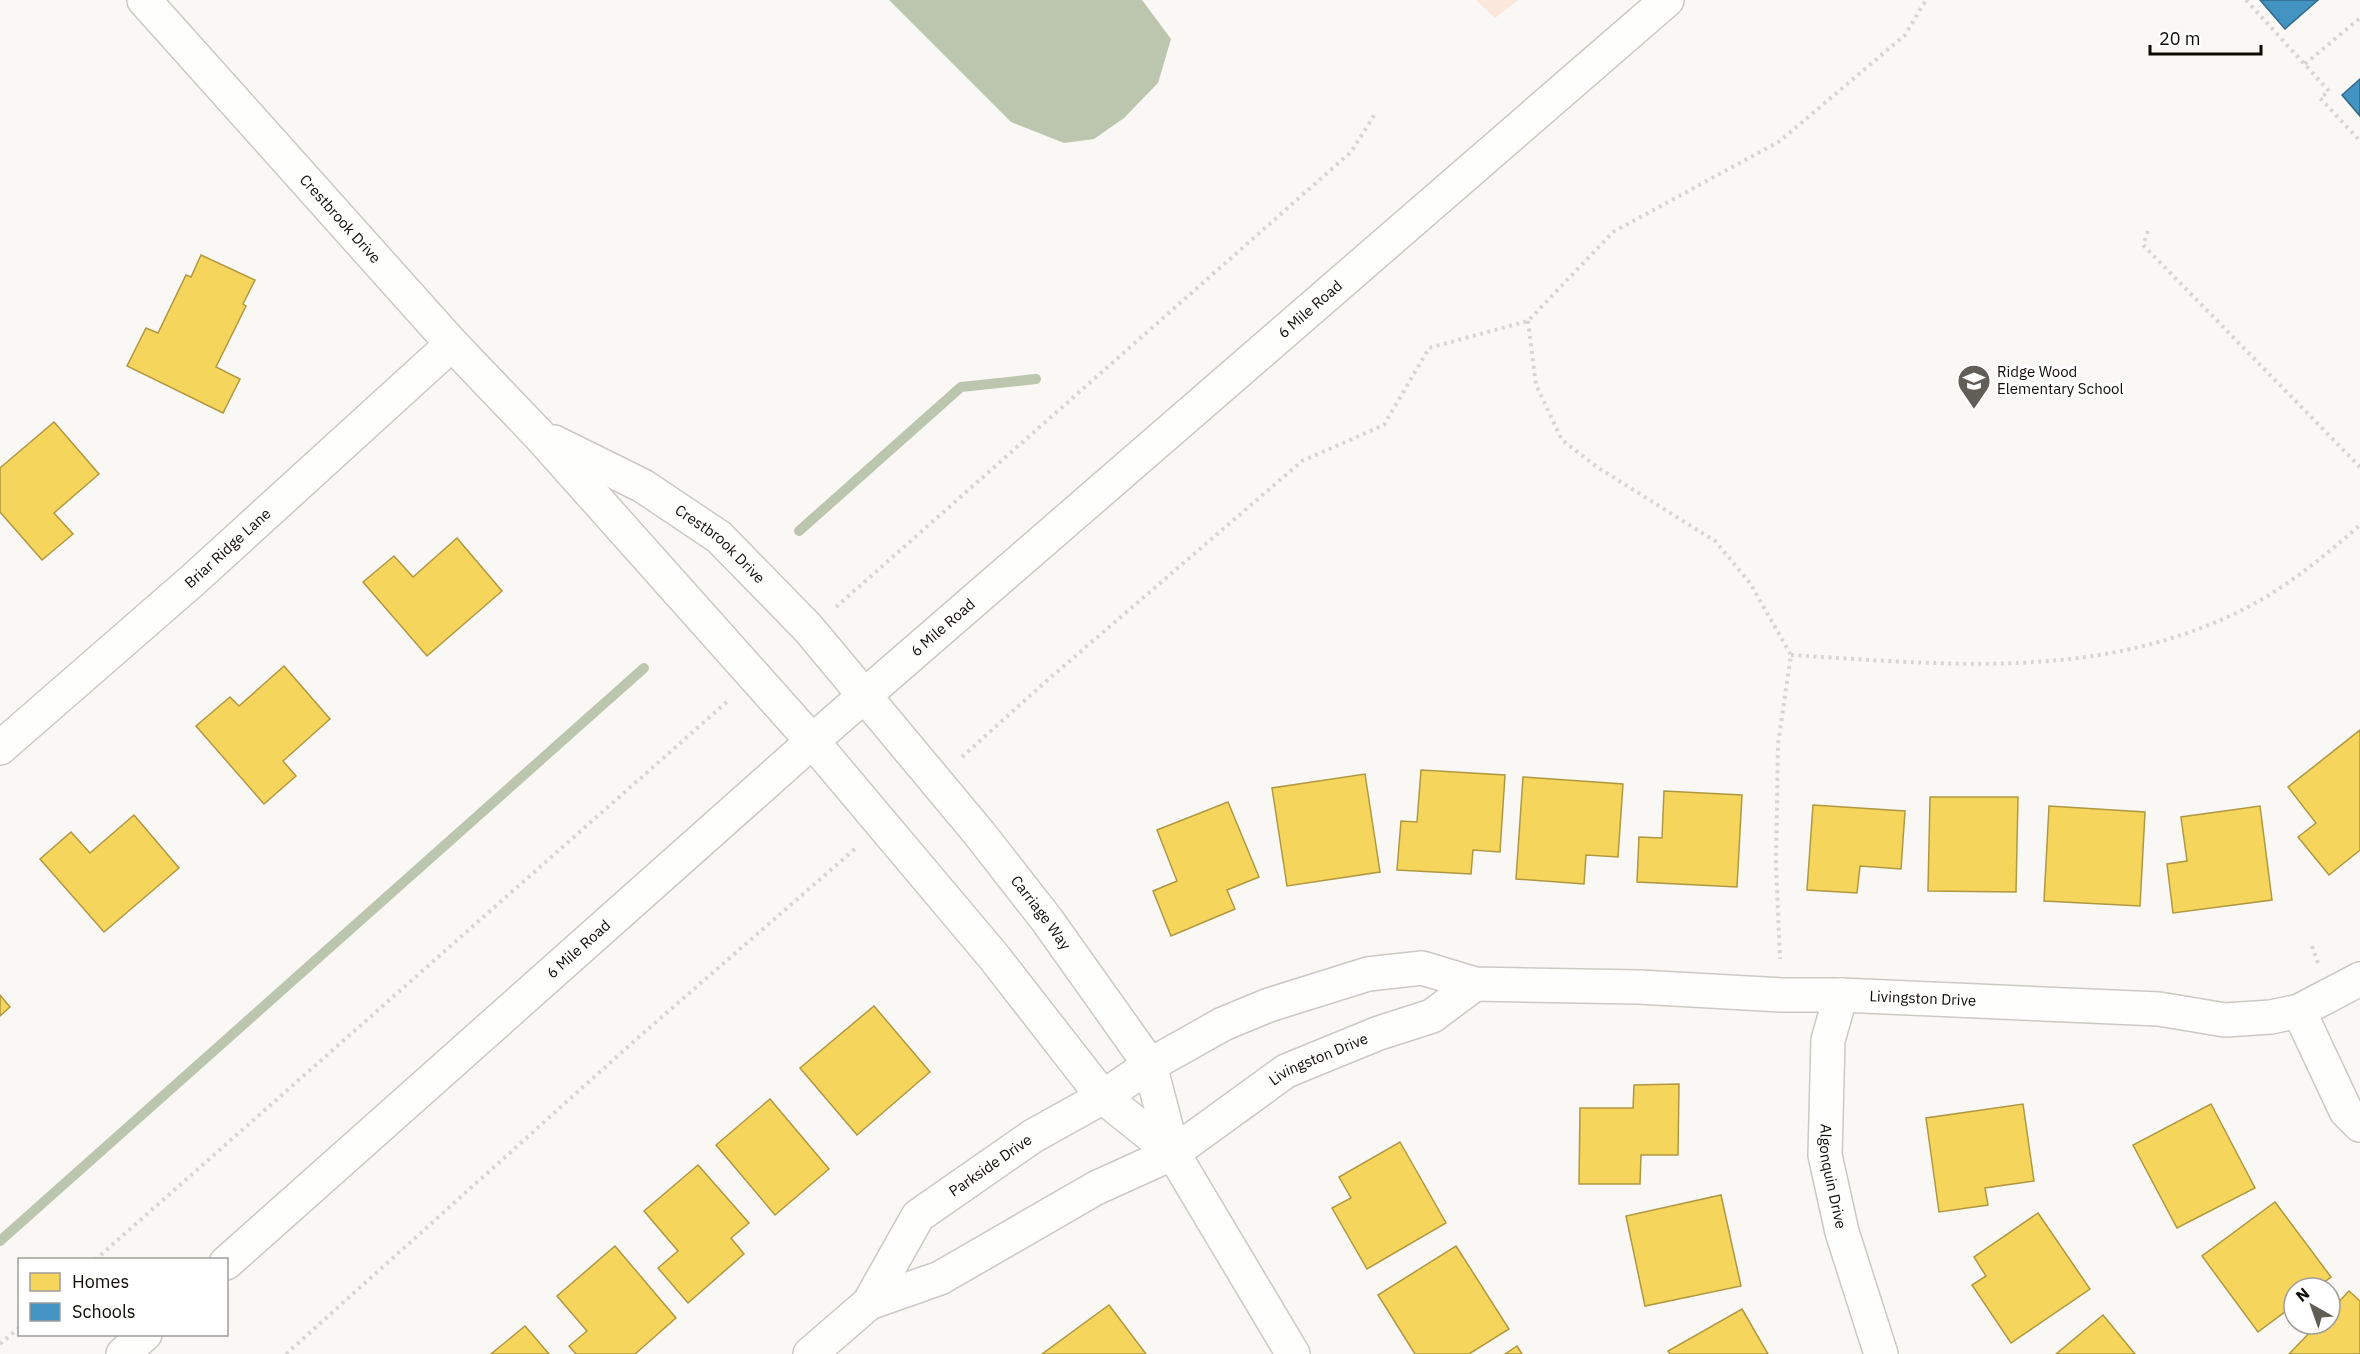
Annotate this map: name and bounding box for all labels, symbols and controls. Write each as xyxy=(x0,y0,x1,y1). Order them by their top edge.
scale bar xyxy=(2150,18,2261,56)
text: 20 m xyxy=(2159,27,2201,50)
street label: Crestbrook Drive xyxy=(296,170,385,267)
street label: 6 Mile Road xyxy=(1274,276,1346,342)
place label: Ridge Wood Elementary School xyxy=(1997,362,2124,398)
school or university icon: Ridge Wood Elementary School xyxy=(1956,363,1992,410)
street label: Crestbrook Drive xyxy=(671,500,769,587)
street label: Briar Ridge Lane xyxy=(180,504,275,592)
street label: 6 Mile Road xyxy=(907,594,979,660)
street label: Carriage Way xyxy=(1007,872,1076,954)
street label: 6 Mile Road xyxy=(542,916,614,982)
street label: Livingston Drive xyxy=(1869,986,1977,1010)
street label: Livingston Drive xyxy=(1265,1029,1371,1089)
street label: Algonquin Drive xyxy=(1816,1124,1851,1231)
street label: Parkside Drive xyxy=(945,1130,1035,1201)
legend xyxy=(18,1258,228,1336)
text: Homes xyxy=(72,1270,129,1293)
north arrow xyxy=(2282,1276,2342,1336)
text: N xyxy=(2291,1283,2313,1306)
text: Schools xyxy=(72,1300,136,1323)

